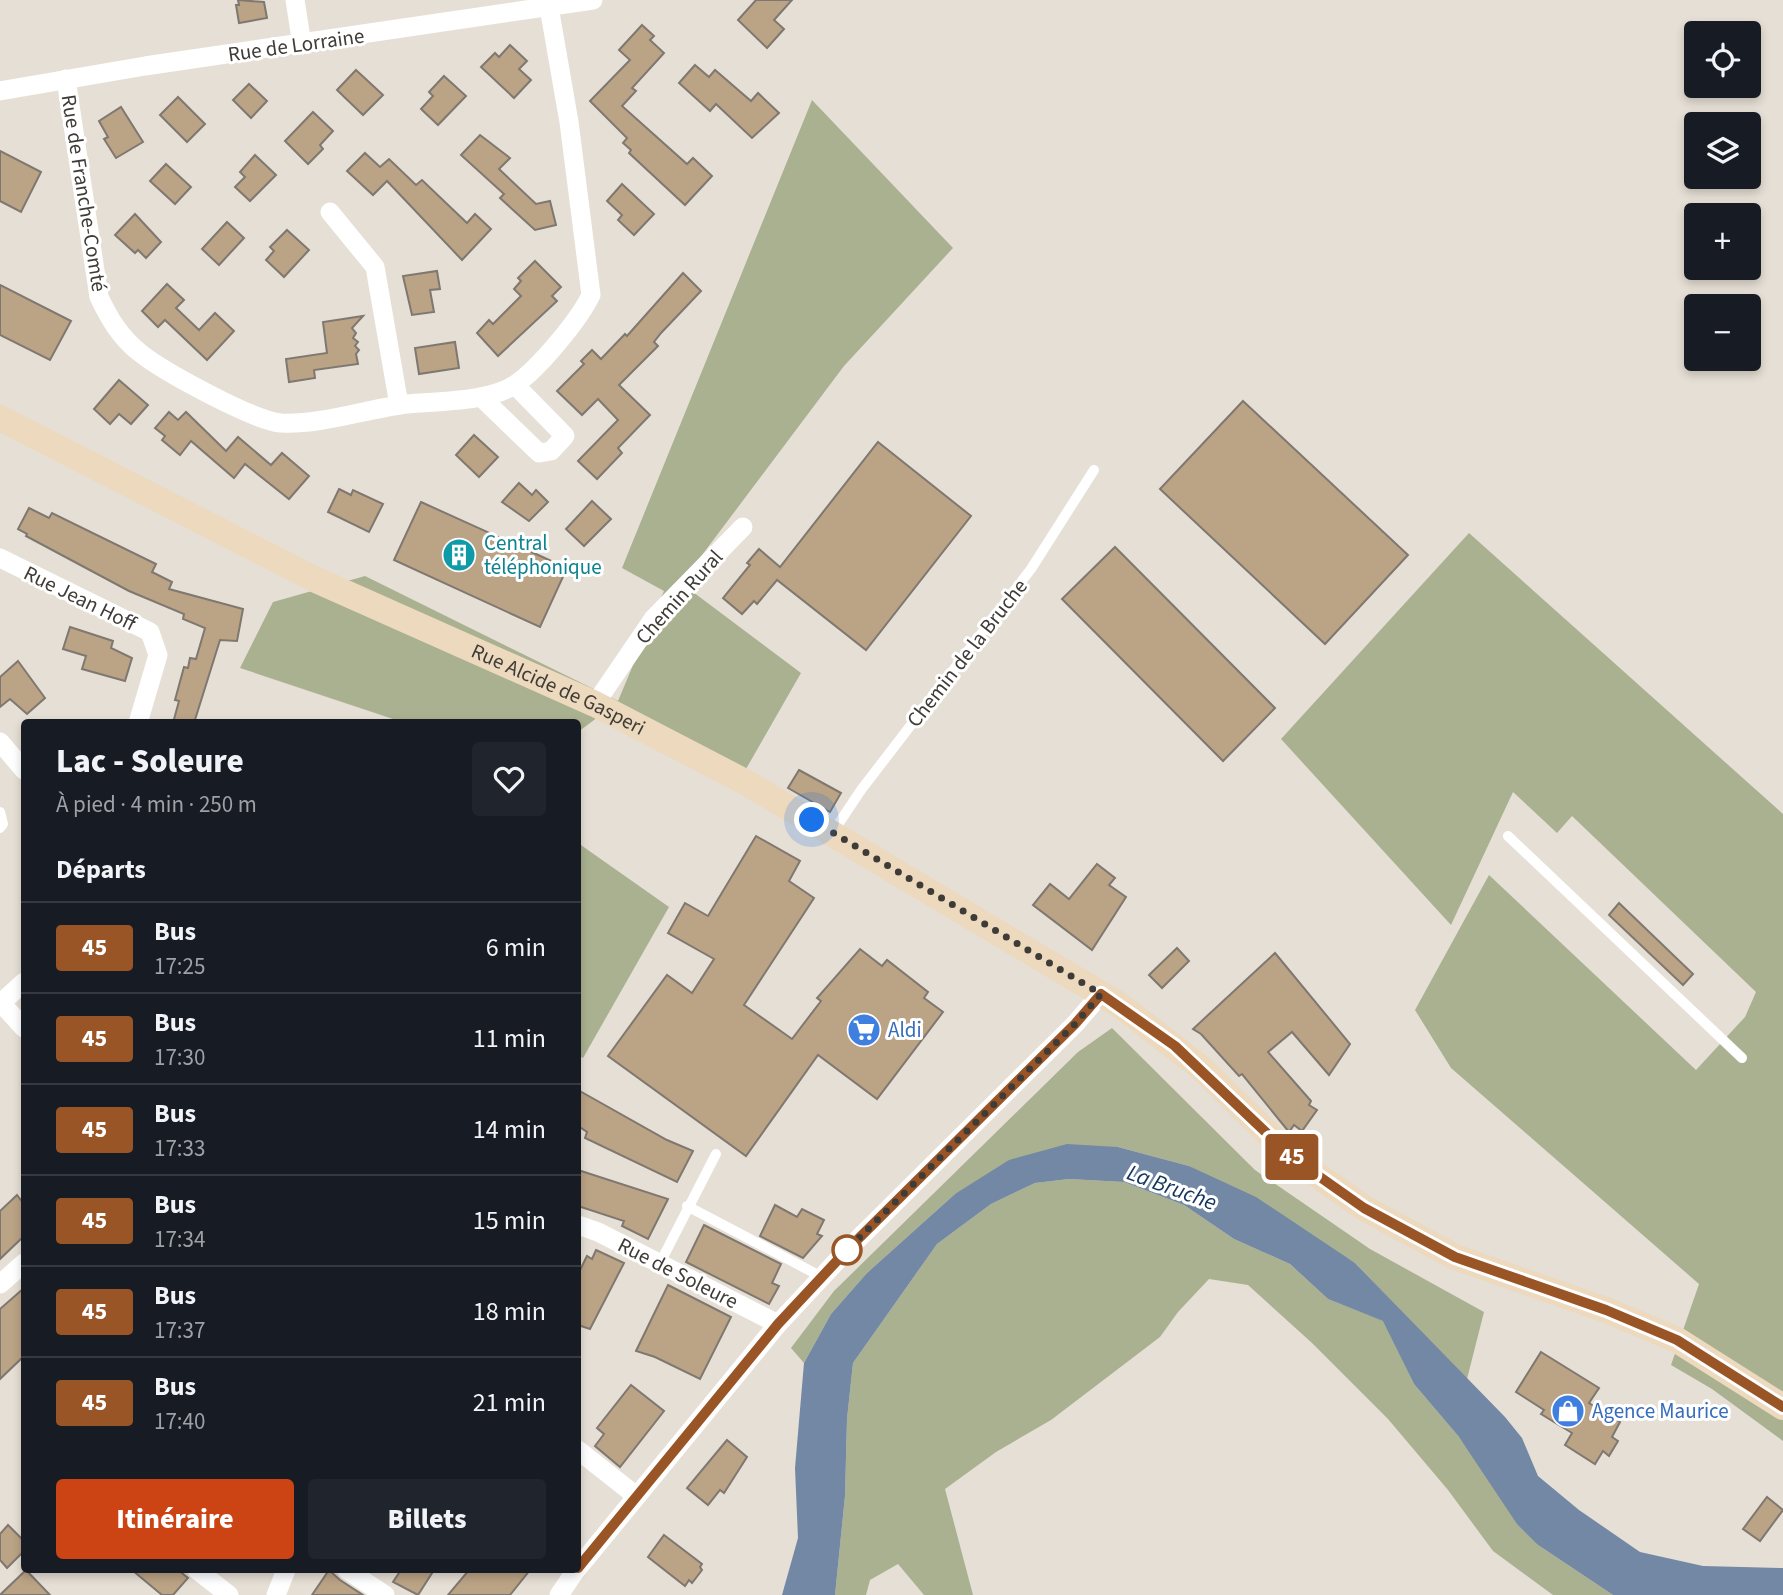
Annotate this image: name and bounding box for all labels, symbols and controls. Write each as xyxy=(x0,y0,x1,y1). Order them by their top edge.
street label: Rue de Lorraine xyxy=(226,21,366,69)
map controls xyxy=(1684,21,1761,371)
button: locate xyxy=(1684,21,1761,98)
street label: Rue de Franche-Comté xyxy=(54,92,114,294)
button: layers xyxy=(1684,112,1761,189)
button: + xyxy=(1684,203,1761,280)
button: − xyxy=(1684,294,1761,371)
place label: Central téléphonique xyxy=(484,528,602,582)
building icon: Central téléphonique xyxy=(440,536,478,574)
street label: Chemin Rural xyxy=(628,543,730,651)
street label: Rue Jean Hoff xyxy=(19,558,142,639)
street label: Chemin de la Bruche xyxy=(899,572,1035,734)
street label: Rue Alcide de Gasperi xyxy=(467,636,651,743)
text: Lac - Soleure xyxy=(56,738,244,785)
button: heart xyxy=(472,742,546,816)
text: À pied · 4 min · 250 m xyxy=(56,788,257,821)
your location xyxy=(794,802,829,837)
text: Départs xyxy=(56,851,146,888)
text: Bus xyxy=(154,913,196,950)
text: 6 min xyxy=(486,929,546,966)
text: 45 xyxy=(82,930,107,965)
text: 17:25 xyxy=(154,950,205,983)
text: Bus xyxy=(154,1004,196,1041)
supermarket icon: Aldi xyxy=(845,1011,883,1049)
place label: Aldi xyxy=(888,1015,922,1045)
text: 11 min xyxy=(473,1020,546,1057)
text: 45 xyxy=(82,1021,107,1056)
text: 17:30 xyxy=(154,1041,205,1074)
text: Bus xyxy=(154,1095,196,1132)
text: 14 min xyxy=(473,1111,546,1148)
text: 45 xyxy=(82,1112,107,1147)
text: 17:33 xyxy=(154,1132,205,1165)
line badge: 45 xyxy=(1260,1134,1324,1180)
text: 45 xyxy=(1279,1139,1305,1174)
water label: La Bruche xyxy=(1122,1156,1221,1219)
text: Bus xyxy=(154,1186,196,1223)
text: 15 min xyxy=(473,1202,546,1239)
text: 45 xyxy=(82,1203,107,1238)
text: 17:34 xyxy=(154,1223,205,1256)
street label: Rue de Soleure xyxy=(613,1230,743,1316)
unlabelled marker xyxy=(832,1235,862,1265)
text: Bus xyxy=(154,1277,196,1314)
text: 18 min xyxy=(473,1293,546,1330)
text: 45 xyxy=(82,1294,107,1329)
text: 17:37 xyxy=(154,1314,205,1347)
text: Bus xyxy=(154,1368,196,1405)
text: 21 min xyxy=(473,1384,546,1421)
text: 45 xyxy=(82,1385,107,1420)
shop icon: Agence Maurice xyxy=(1549,1392,1587,1430)
place label: Agence Maurice xyxy=(1592,1396,1729,1426)
text: 17:40 xyxy=(154,1405,205,1438)
button: Itinéraire xyxy=(56,1479,294,1559)
button: Billets xyxy=(308,1479,546,1559)

